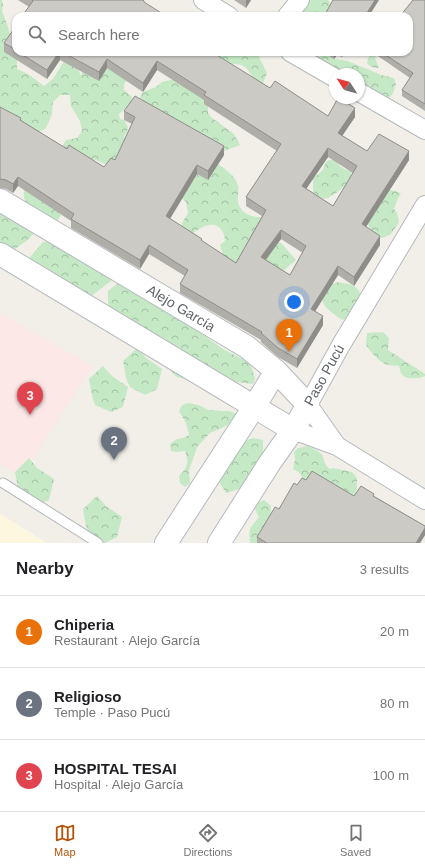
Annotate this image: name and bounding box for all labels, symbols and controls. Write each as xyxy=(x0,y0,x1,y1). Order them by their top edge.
search box xyxy=(12,12,413,56)
icon: search xyxy=(26,23,48,45)
text: Search here xyxy=(58,26,140,43)
north arrow xyxy=(329,68,365,104)
street label: Alejo García xyxy=(144,281,218,335)
your location xyxy=(284,292,304,312)
pin: 1 xyxy=(276,319,302,352)
street label: Paso Pucú xyxy=(301,342,347,408)
pin: 3 xyxy=(17,382,43,415)
pin: 2 xyxy=(101,427,127,460)
text: Nearby xyxy=(16,559,74,578)
text: 3 results xyxy=(360,562,409,577)
text: Chiperia xyxy=(54,616,114,633)
text: 1 xyxy=(25,624,33,639)
text: 20 m xyxy=(380,624,409,639)
text: Restaurant · Alejo García xyxy=(54,633,200,648)
text: Religioso xyxy=(54,688,122,705)
text: 2 xyxy=(25,696,33,711)
text: 80 m xyxy=(380,696,409,711)
text: Temple · Paso Pucú xyxy=(54,705,170,720)
text: HOSPITAL TESAI xyxy=(54,760,177,777)
text: 3 xyxy=(25,768,33,783)
text: 100 m xyxy=(373,768,409,783)
text: Hospital · Alejo García xyxy=(54,777,183,792)
tab: Map xyxy=(54,822,76,858)
tab: Directions xyxy=(183,822,232,858)
tab: Saved xyxy=(340,822,371,858)

